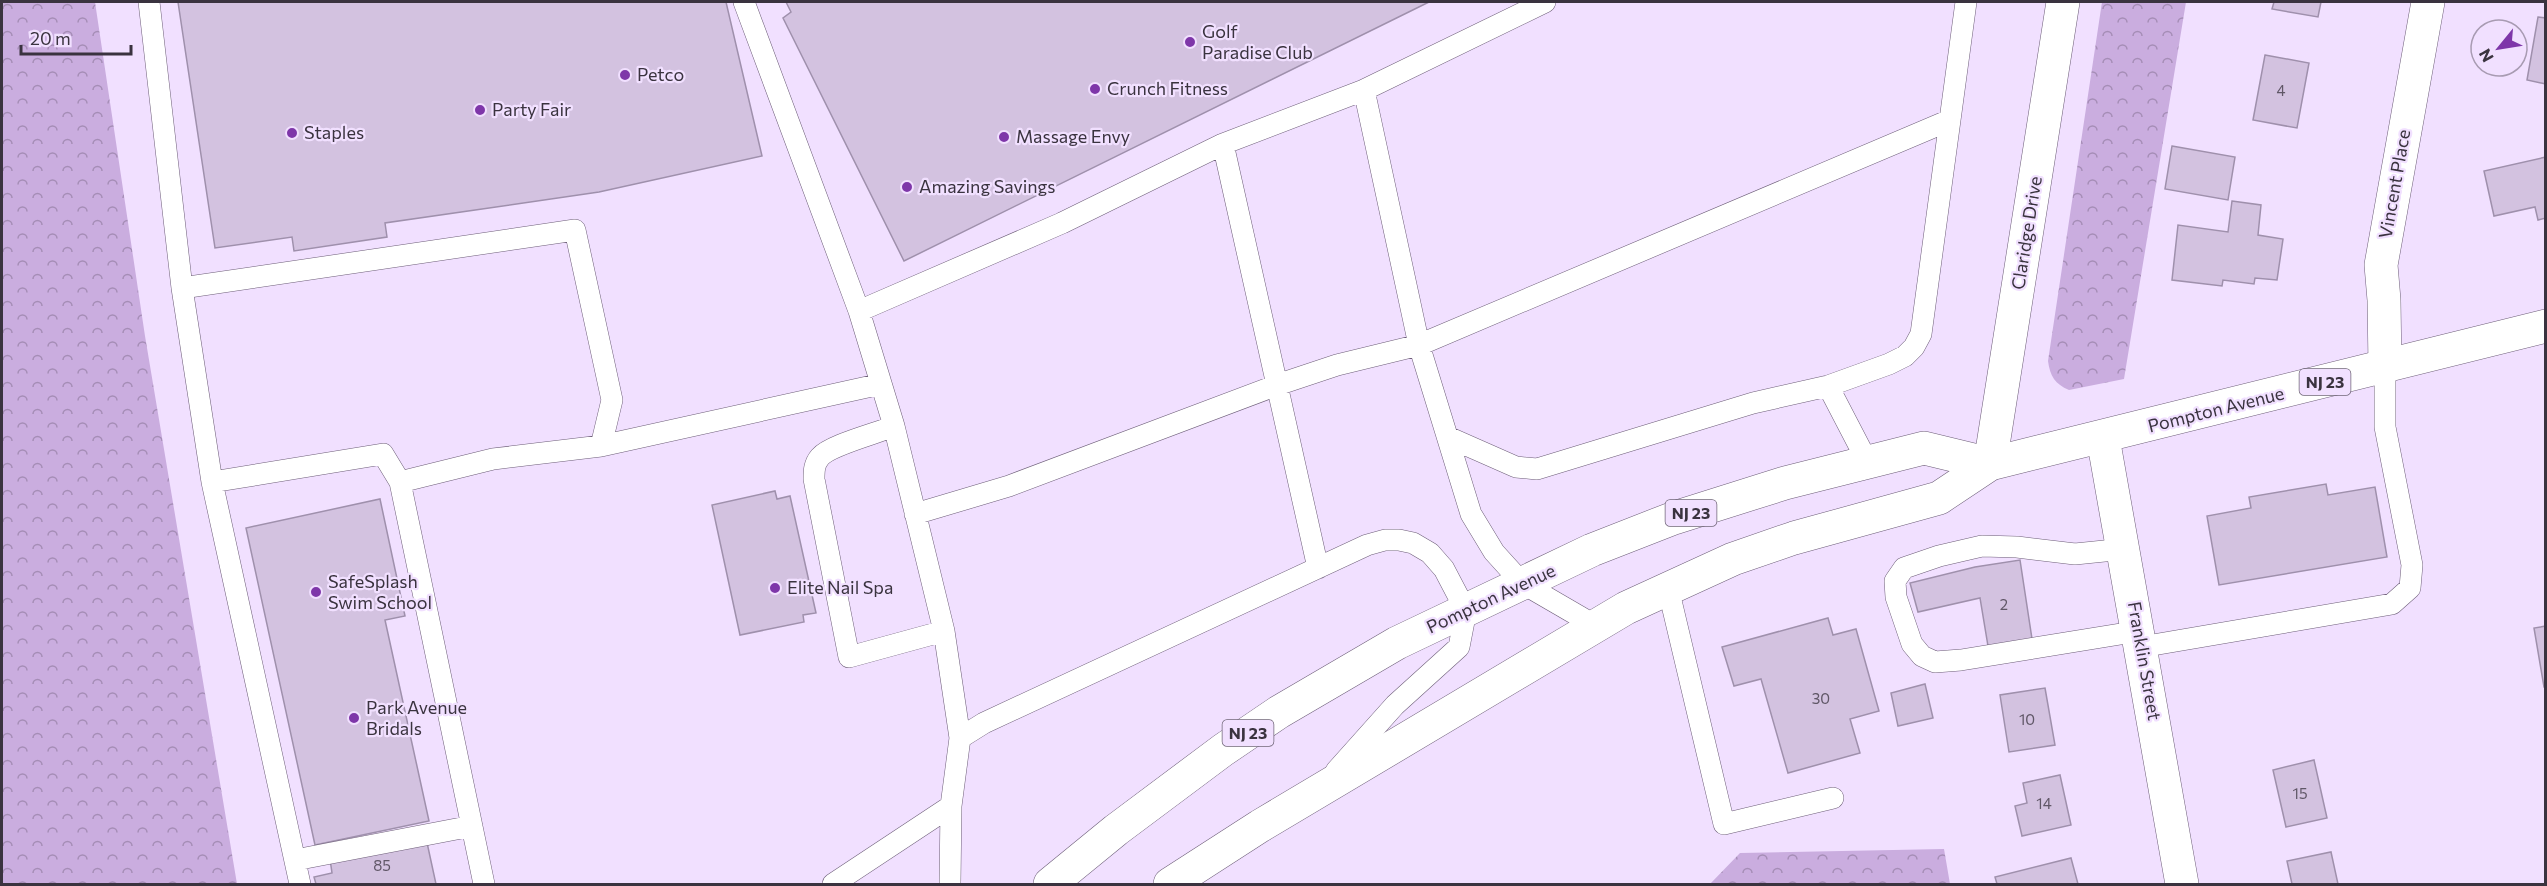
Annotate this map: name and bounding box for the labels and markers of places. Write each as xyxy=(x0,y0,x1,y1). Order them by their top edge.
place label: Golf Paradise Club xyxy=(1202,20,1313,63)
marker: Golf Paradise Club xyxy=(1183,35,1197,49)
place label: Petco xyxy=(637,63,684,85)
marker: Petco xyxy=(618,68,632,82)
place label: Crunch Fitness xyxy=(1107,77,1228,99)
marker: Crunch Fitness xyxy=(1088,82,1102,96)
place label: Party Fair xyxy=(492,98,571,120)
marker: Party Fair xyxy=(473,103,487,117)
place label: Staples xyxy=(304,121,364,143)
place label: Massage Envy xyxy=(1016,125,1130,147)
marker: Staples xyxy=(285,126,299,140)
marker: Massage Envy xyxy=(997,130,1011,144)
place label: Amazing Savings xyxy=(919,175,1056,197)
marker: Amazing Savings xyxy=(900,180,914,194)
place label: SafeSplash Swim School xyxy=(328,570,432,613)
place label: Elite Nail Spa xyxy=(787,576,893,598)
marker: Elite Nail Spa xyxy=(768,581,782,595)
marker: SafeSplash Swim School xyxy=(309,585,323,599)
place label: Park Avenue Bridals xyxy=(366,696,467,739)
marker: Park Avenue Bridals xyxy=(347,711,361,725)

